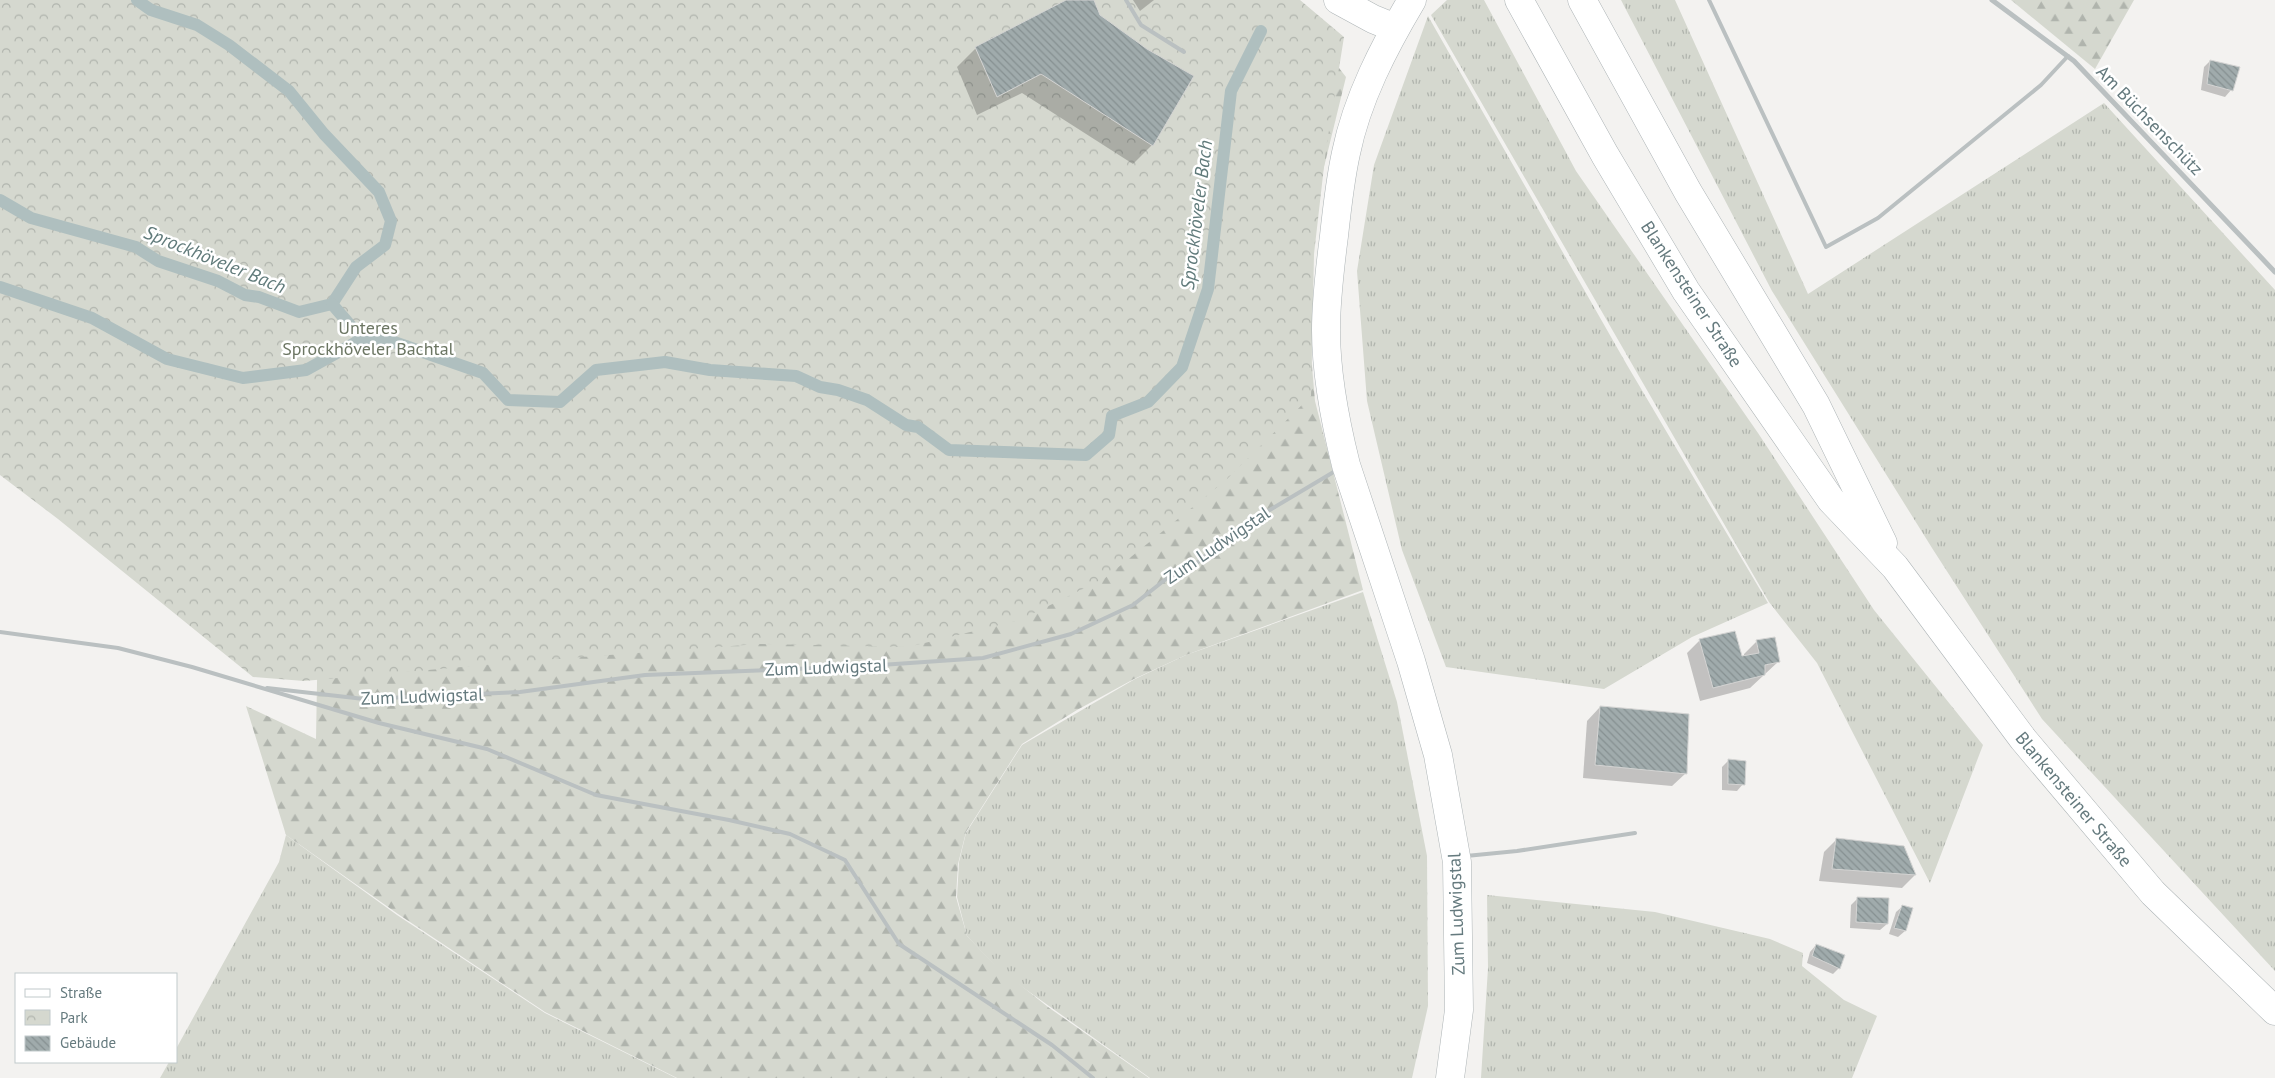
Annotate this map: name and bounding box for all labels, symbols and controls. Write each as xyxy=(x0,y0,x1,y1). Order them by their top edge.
street label: Am Büchsenschütz xyxy=(2092,60,2208,180)
water label: Sprockhöveler Bach xyxy=(1175,139,1217,291)
street label: Blankensteiner Straße xyxy=(1636,217,1748,371)
water label: Sprockhöveler Bach xyxy=(141,220,289,298)
park label: Unteres Sprockhöveler Bachtal xyxy=(282,316,455,360)
street label: Zum Ludwigstal xyxy=(1160,501,1275,589)
street label: Zum Ludwigstal xyxy=(764,653,888,681)
street label: Zum Ludwigstal xyxy=(360,682,484,710)
street label: Blankensteiner Straße xyxy=(2011,727,2137,871)
street label: Zum Ludwigstal xyxy=(1442,852,1470,976)
legend xyxy=(15,973,178,1063)
text: Straße xyxy=(60,983,102,1002)
text: Park xyxy=(60,1008,88,1027)
text: Gebäude xyxy=(60,1033,116,1052)

